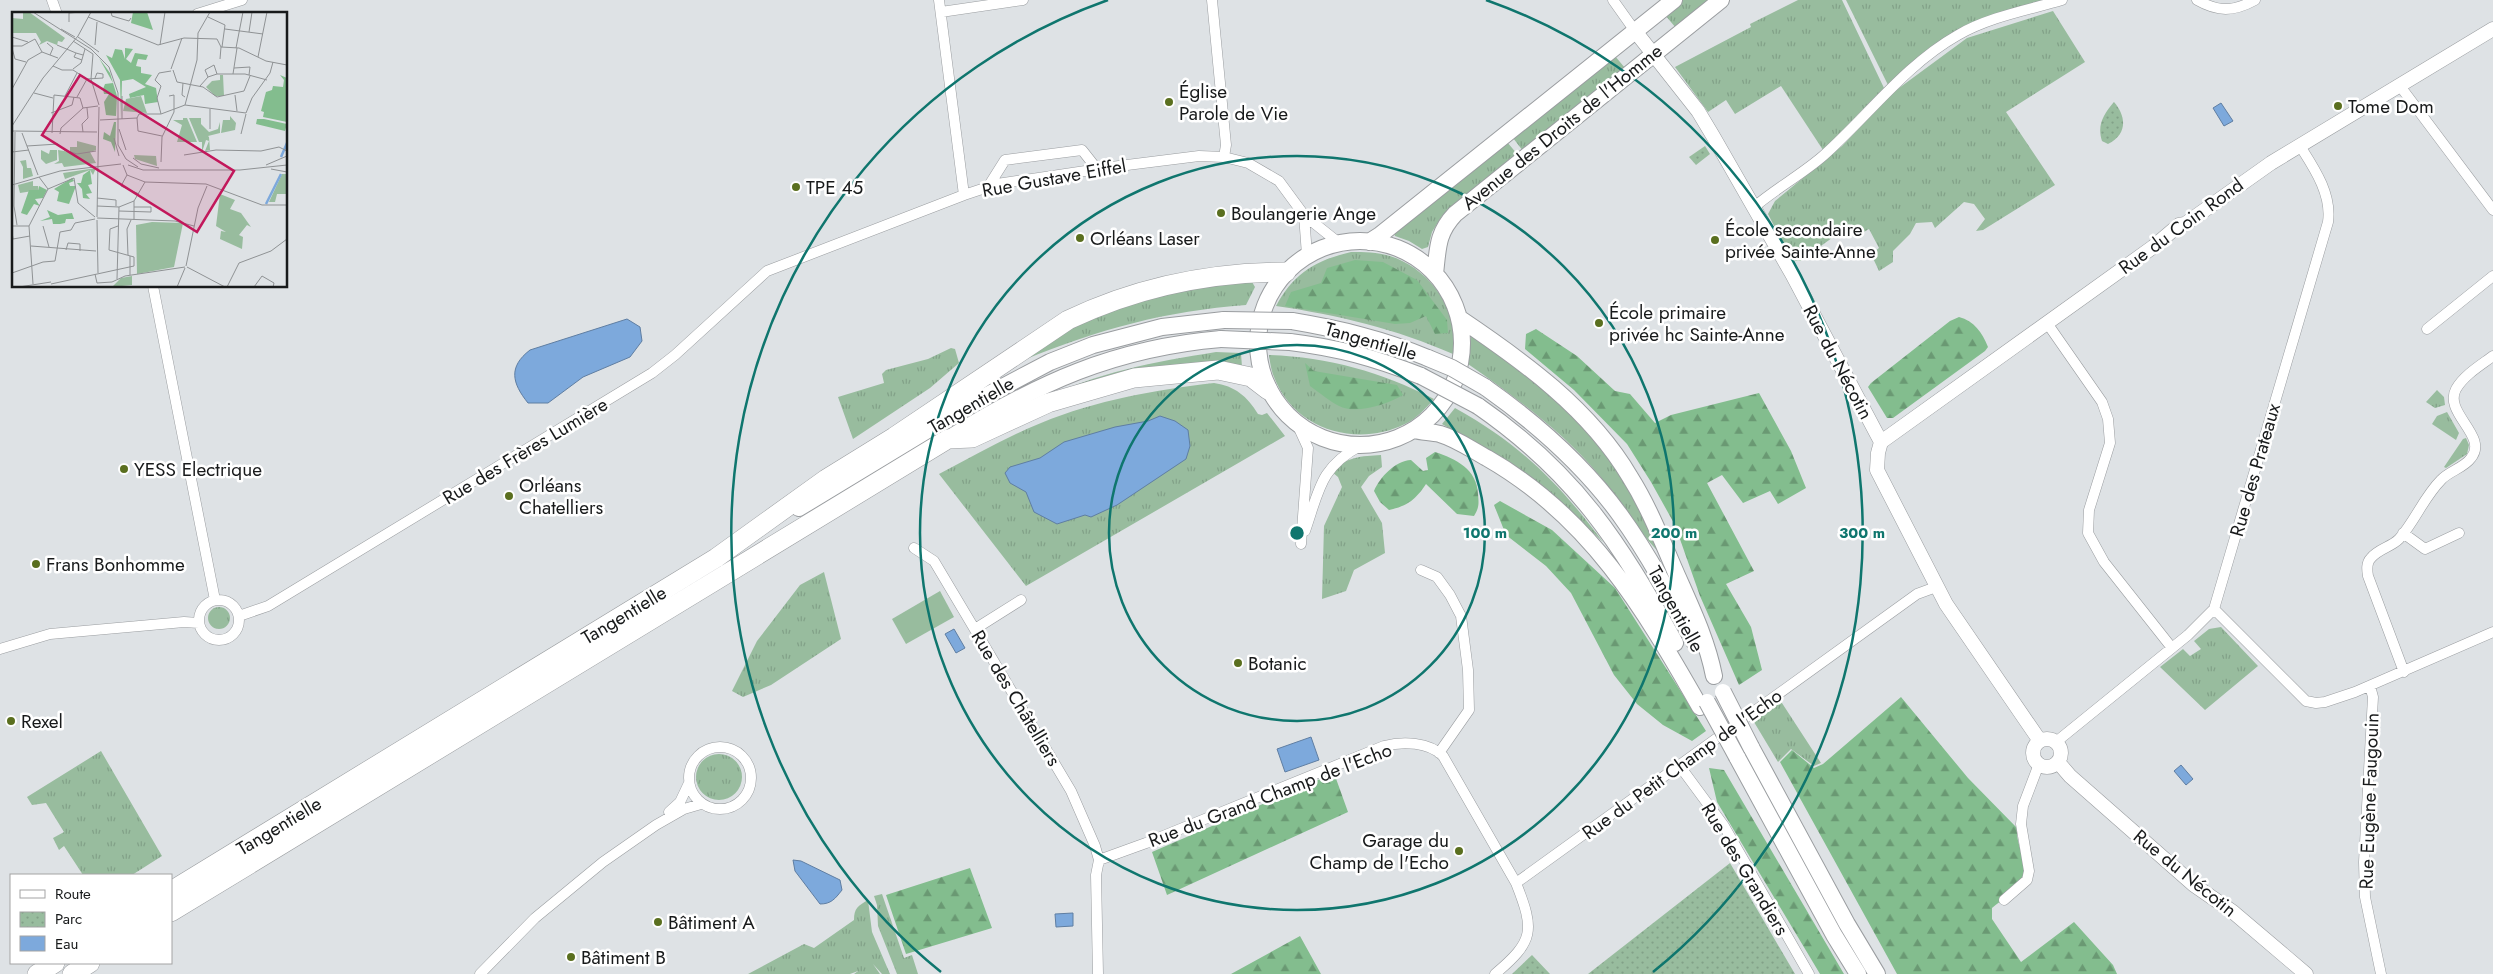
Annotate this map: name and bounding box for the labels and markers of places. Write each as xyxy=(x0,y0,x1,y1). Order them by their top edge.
place label: Église Parole de Vie xyxy=(1179,78,1288,127)
place label: Tome Dom xyxy=(2348,93,2434,120)
marker: Église Parole de Vie xyxy=(1163,96,1175,108)
marker: Tome Dom xyxy=(2332,100,2344,112)
place label: TPE 45 xyxy=(806,174,863,201)
marker: TPE 45 xyxy=(790,181,802,193)
place label: Boulangerie Ange xyxy=(1231,200,1376,227)
marker: Boulangerie Ange xyxy=(1215,207,1227,219)
place label: École secondaire privée Sainte-Anne xyxy=(1725,216,1876,265)
place label: Orléans Laser xyxy=(1090,225,1200,252)
marker: Orléans Laser xyxy=(1074,232,1086,244)
marker: École secondaire privée Sainte-Anne xyxy=(1709,234,1721,246)
place label: École primaire privée hc Sainte-Anne xyxy=(1609,299,1785,348)
marker: École primaire privée hc Sainte-Anne xyxy=(1593,317,1605,329)
place label: YESS Electrique xyxy=(134,456,262,483)
marker: YESS Electrique xyxy=(118,463,130,475)
place label: Orléans Chatelliers xyxy=(519,472,603,521)
marker: Orléans Chatelliers xyxy=(503,490,515,502)
centre of rings xyxy=(1288,524,1306,542)
place label: Frans Bonhomme xyxy=(46,551,185,578)
marker: Frans Bonhomme xyxy=(30,558,42,570)
place label: Botanic xyxy=(1248,650,1307,677)
marker: Botanic xyxy=(1232,657,1244,669)
place label: Rexel xyxy=(21,708,63,735)
marker: Rexel xyxy=(5,715,17,727)
place label: Garage du Champ de l'Echo xyxy=(1310,827,1449,876)
marker: Garage du Champ de l'Echo xyxy=(1453,845,1465,857)
place label: Bâtiment A xyxy=(668,909,755,936)
marker: Bâtiment A xyxy=(652,916,664,928)
place label: Bâtiment B xyxy=(581,944,666,971)
marker: Bâtiment B xyxy=(565,951,577,963)

